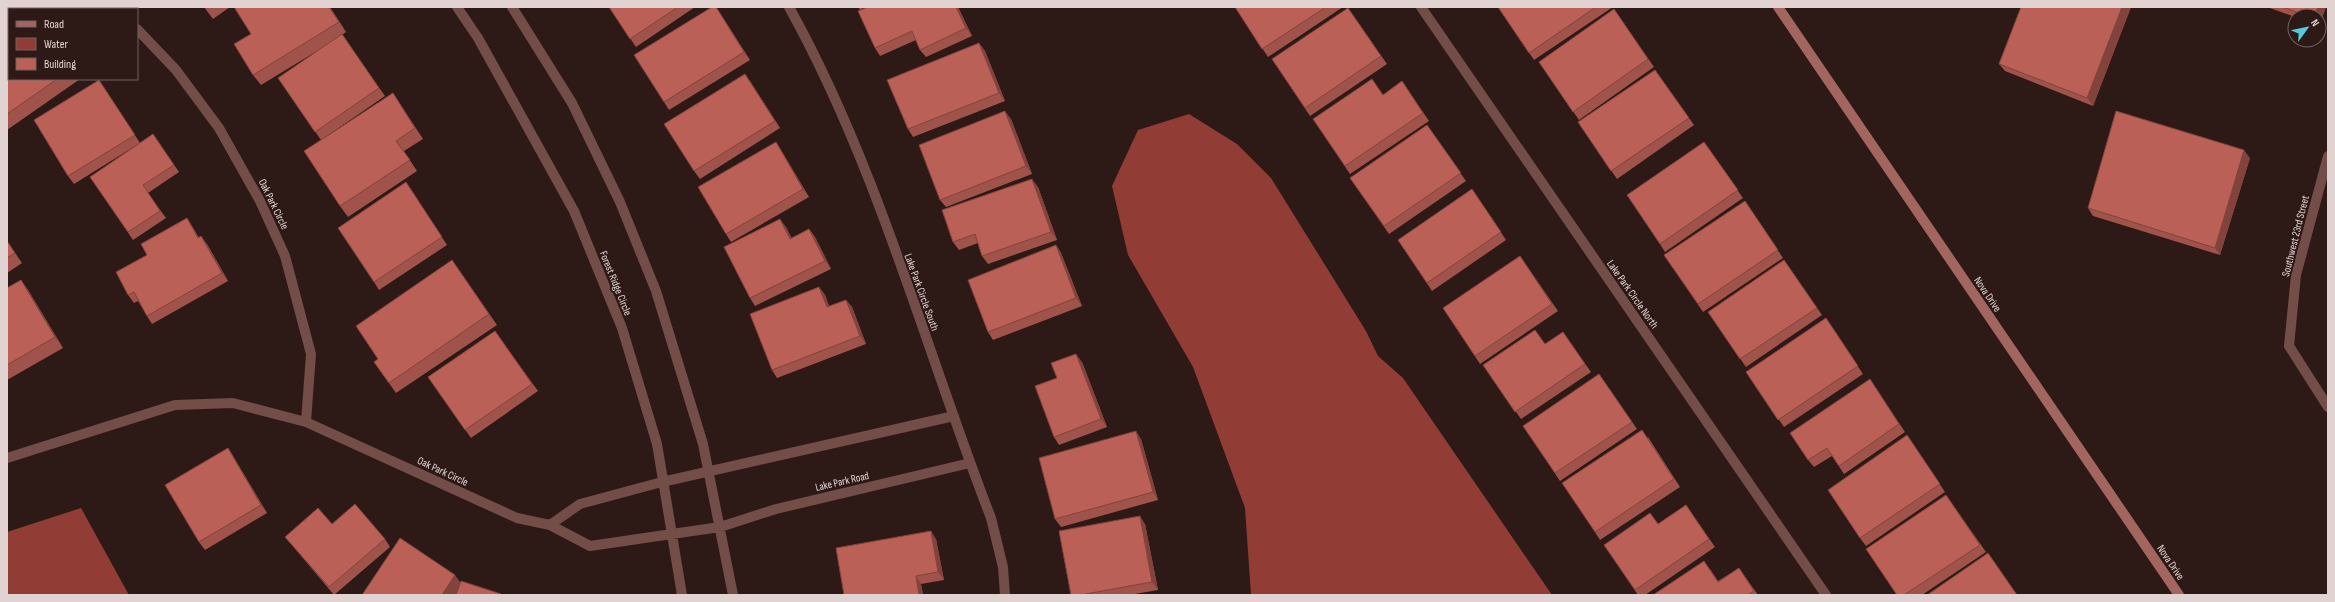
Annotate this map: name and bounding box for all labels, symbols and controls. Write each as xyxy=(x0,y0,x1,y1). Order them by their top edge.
legend xyxy=(8,8,138,80)
north arrow xyxy=(2287,8,2327,48)
text: Road xyxy=(44,17,64,32)
text: N xyxy=(2308,17,2322,29)
text: Water xyxy=(44,37,68,52)
text: Building xyxy=(44,57,76,72)
street label: Oak Park Circle xyxy=(256,177,291,232)
street label: Southwest 23rd Street xyxy=(2279,194,2312,278)
street label: Forest Ridge Circle xyxy=(597,249,634,317)
street label: Lake Park Circle South xyxy=(902,252,942,333)
street label: Lake Park Circle North xyxy=(1604,257,1661,331)
street label: Nova Drive xyxy=(1971,274,2004,314)
street label: Oak Park Circle xyxy=(415,454,470,489)
street label: Lake Park Road xyxy=(814,469,871,494)
street label: Nova Drive xyxy=(2154,542,2187,582)

